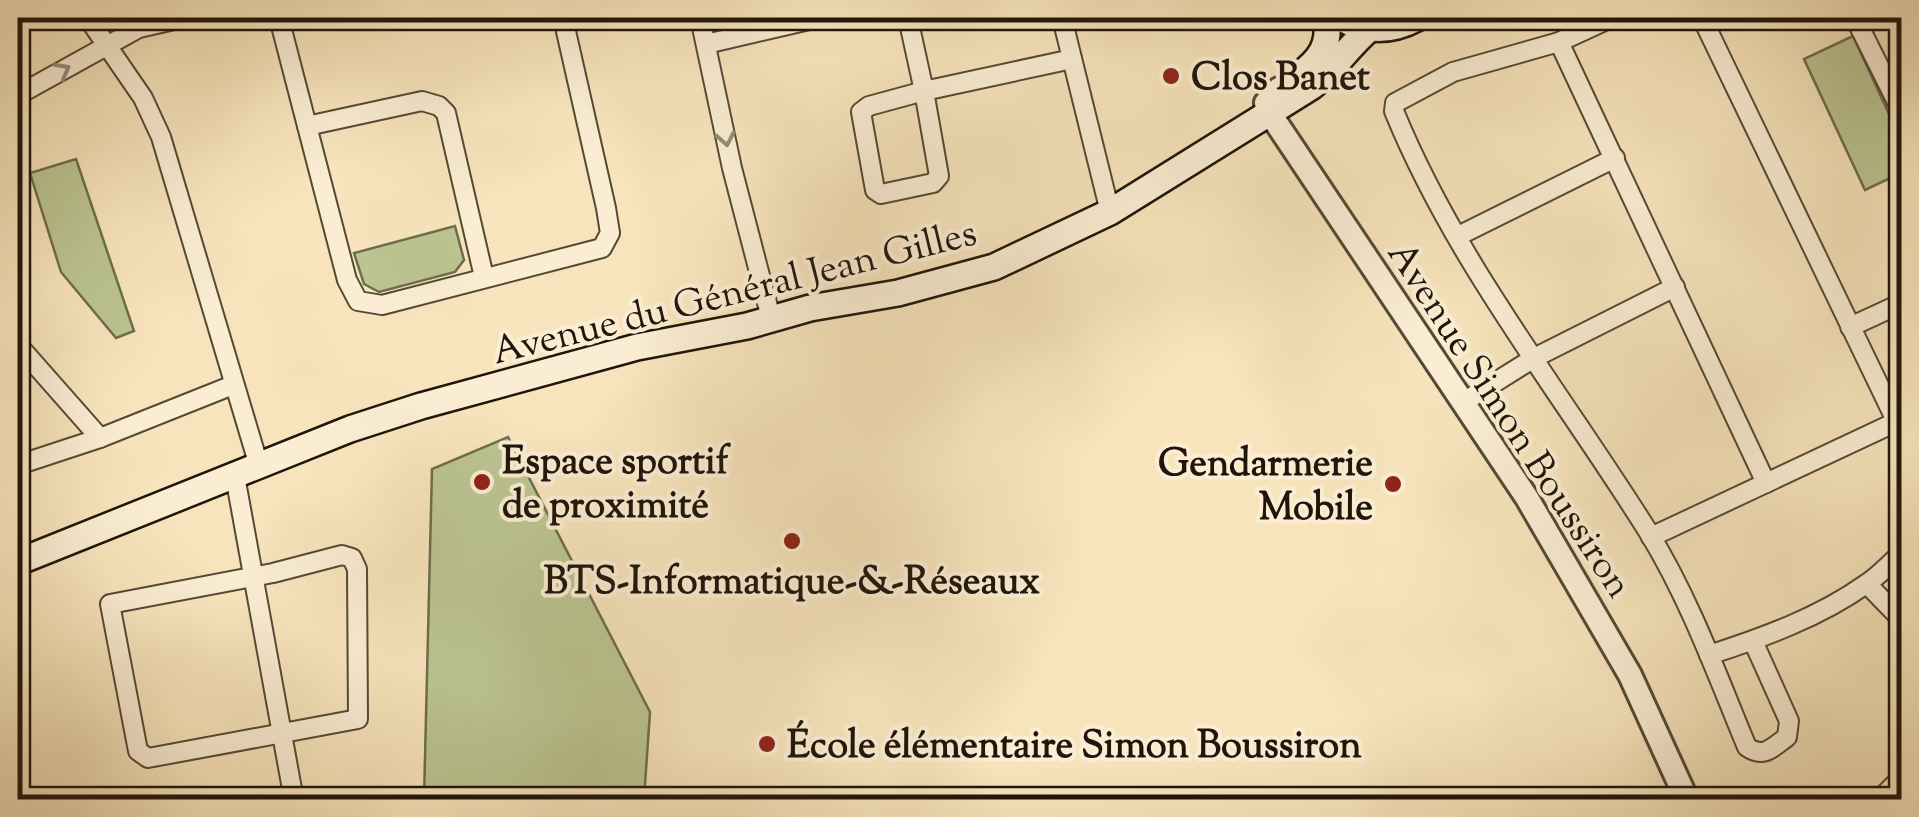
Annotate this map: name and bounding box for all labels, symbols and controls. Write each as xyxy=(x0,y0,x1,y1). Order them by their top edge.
place label: Clos Banet xyxy=(1191,53,1370,107)
one-way arrow xyxy=(52,62,70,82)
marker: Clos Banet xyxy=(1160,65,1182,87)
one-way arrow xyxy=(715,130,736,147)
street label: Avenue du Général Jean Gilles xyxy=(487,209,983,381)
street label: Avenue Simon Boussiron xyxy=(1372,232,1643,610)
place label: Espace sportif de proximité xyxy=(502,437,732,535)
place label: Gendarmerie Mobile xyxy=(1158,439,1373,537)
marker: Espace sportif de proximité xyxy=(471,471,493,493)
marker: Gendarmerie Mobile xyxy=(1382,473,1404,495)
marker: BTS-Informatique-&-Réseaux xyxy=(781,530,803,552)
place label: BTS-Informatique-&-Réseaux xyxy=(544,557,1040,611)
place label: École élémentaire Simon Boussiron xyxy=(787,719,1362,775)
marker: École élémentaire Simon Boussiron xyxy=(756,733,778,755)

